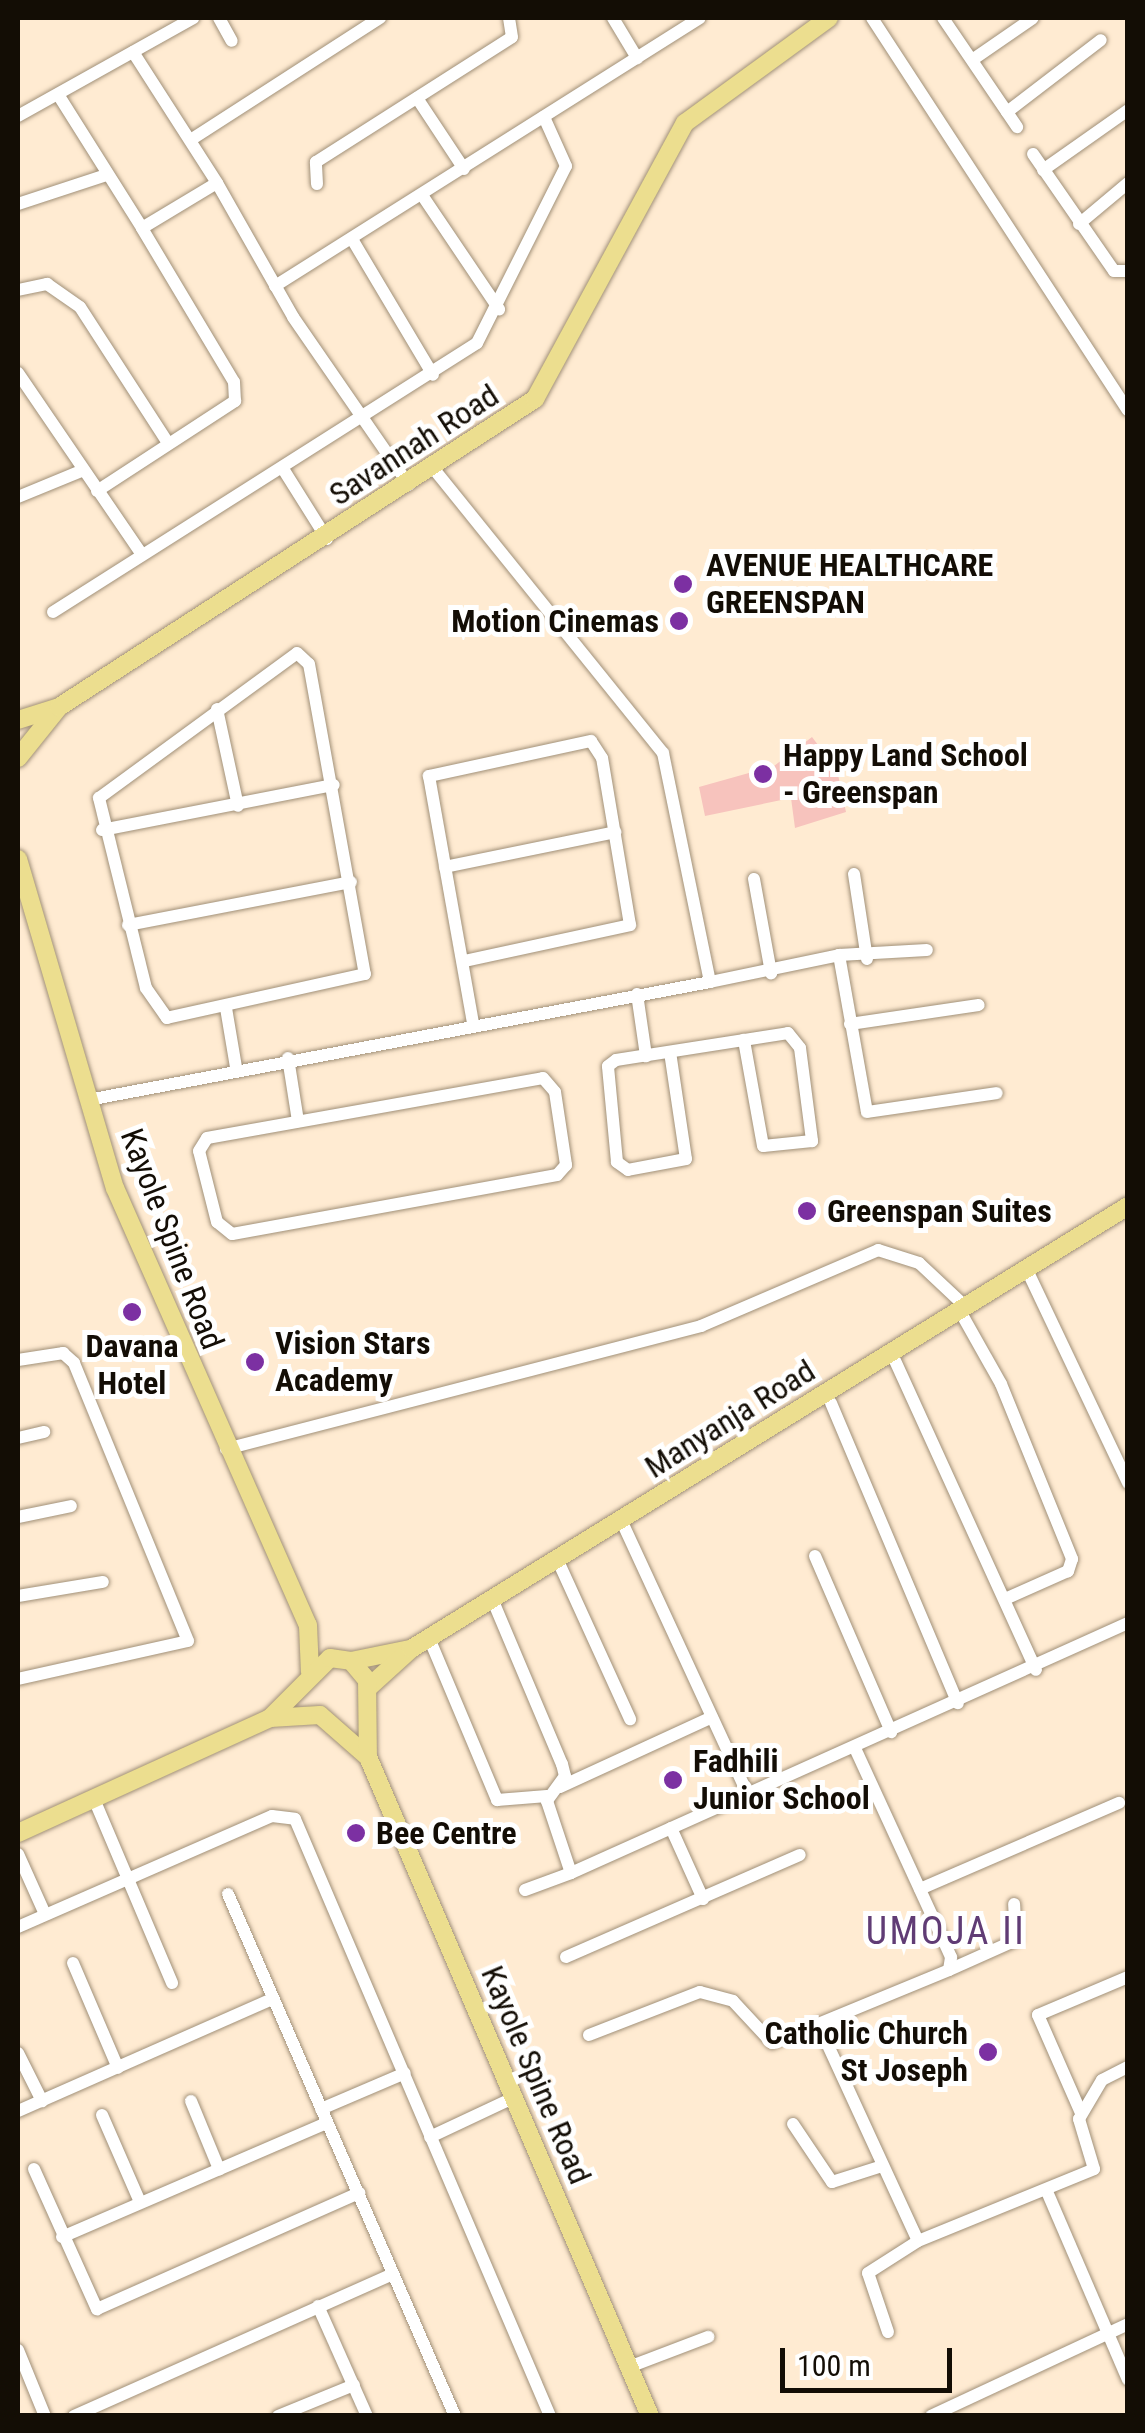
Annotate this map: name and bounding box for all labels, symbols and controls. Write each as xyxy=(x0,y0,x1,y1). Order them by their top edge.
street label: Savannah Road xyxy=(322,376,506,514)
place label: AVENUE HEALTHCARE GREENSPAN xyxy=(706,547,993,622)
marker: AVENUE HEALTHCARE GREENSPAN xyxy=(670,571,696,597)
place label: Motion Cinemas xyxy=(451,602,659,640)
marker: Motion Cinemas xyxy=(668,610,690,632)
place label: Happy Land School - Greenspan xyxy=(783,737,1028,812)
marker: Happy Land School - Greenspan xyxy=(752,763,774,785)
street label: Kayole Spine Road xyxy=(112,1123,232,1355)
place label: Greenspan Suites xyxy=(827,1192,1052,1230)
marker: Greenspan Suites xyxy=(796,1200,818,1222)
marker: Davana Hotel xyxy=(121,1301,143,1323)
place label: Vision Stars Academy xyxy=(275,1325,430,1400)
place label: Davana Hotel xyxy=(86,1328,178,1403)
marker: Vision Stars Academy xyxy=(244,1351,266,1373)
street label: Manyanja Road xyxy=(638,1352,822,1486)
place label: Fadhili Junior School xyxy=(693,1743,870,1818)
marker: Fadhili Junior School xyxy=(662,1769,684,1791)
place label: Bee Centre xyxy=(376,1814,517,1852)
marker: Bee Centre xyxy=(345,1822,367,1844)
district label: UMOJA II xyxy=(866,1909,1026,1955)
street label: Kayole Spine Road xyxy=(473,1960,599,2190)
place label: Catholic Church St Joseph xyxy=(764,2015,968,2090)
marker: Catholic Church St Joseph xyxy=(977,2041,999,2063)
scale bar xyxy=(785,2328,958,2390)
text: 100 m xyxy=(797,2348,871,2383)

